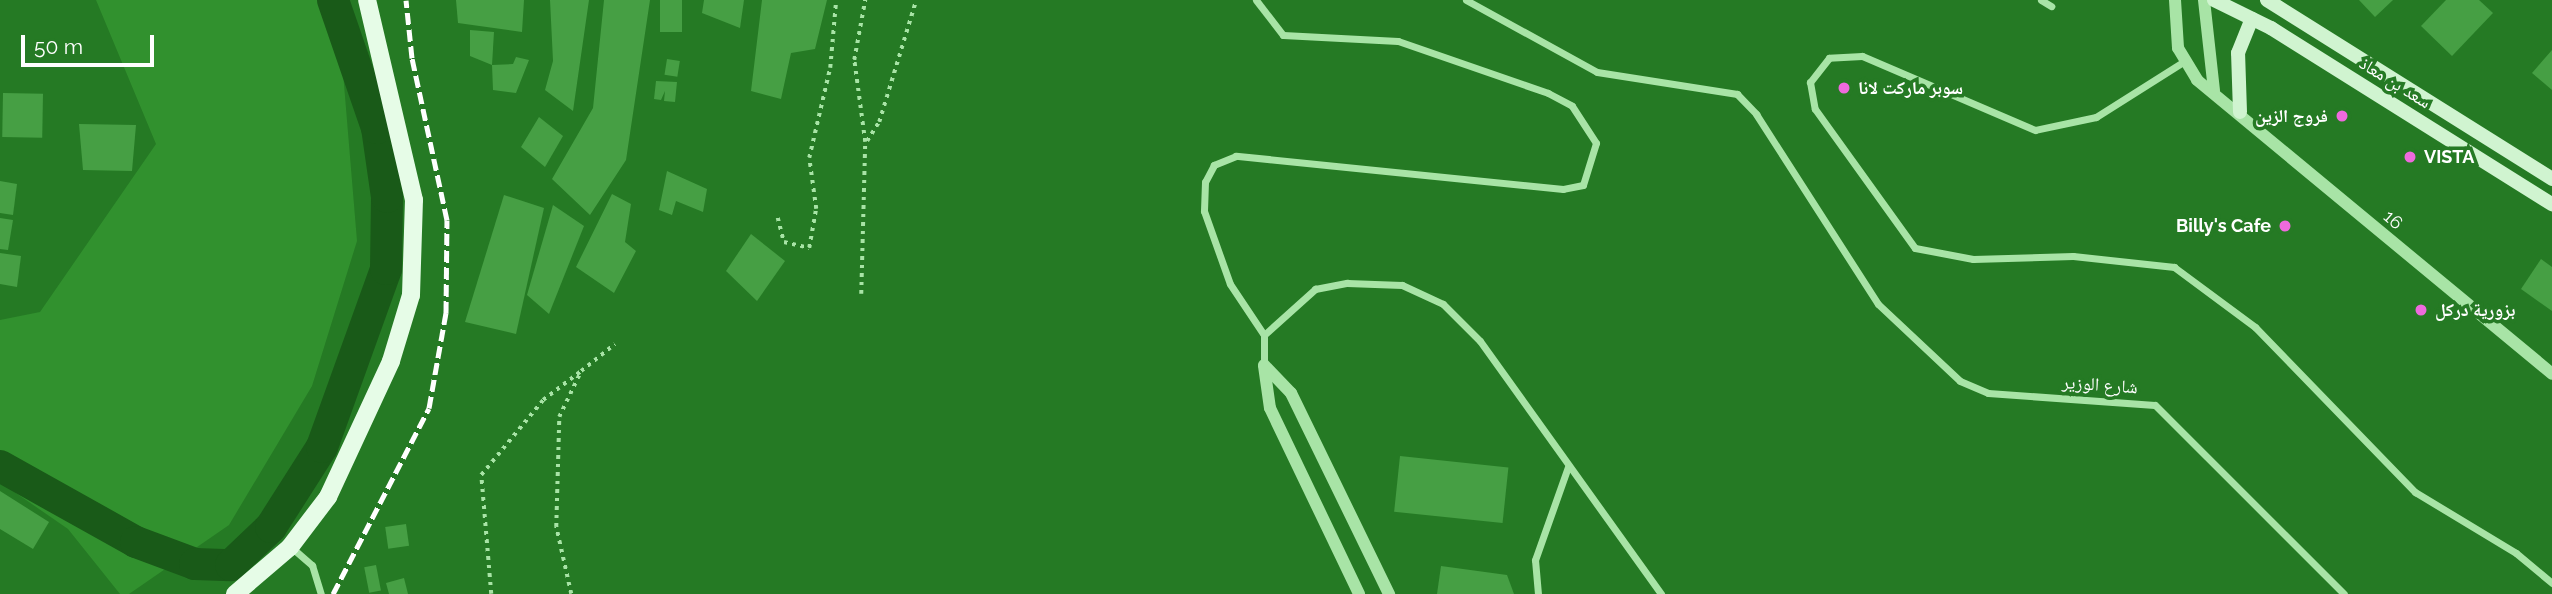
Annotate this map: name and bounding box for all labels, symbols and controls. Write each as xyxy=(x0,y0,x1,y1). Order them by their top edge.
scale bar xyxy=(24,21,158,65)
text: 50 m xyxy=(34,34,83,59)
street label: سعد بن معاذ xyxy=(2355,53,2435,113)
place label: سوبر ماركت لانا xyxy=(1858,77,1963,99)
marker: سوبر ماركت لانا xyxy=(1836,80,1852,96)
place label: فروج الزين xyxy=(2255,105,2328,127)
marker: فروج الزين xyxy=(2334,108,2350,124)
place label: VISTA xyxy=(2424,146,2474,168)
marker: VISTA xyxy=(2402,149,2418,165)
street label: 16 xyxy=(2379,206,2407,234)
place label: Billy's Cafe xyxy=(2176,215,2271,237)
marker: Billy's Cafe xyxy=(2277,218,2293,234)
place label: بزورية دركل xyxy=(2435,299,2515,321)
marker: بزورية دركل xyxy=(2413,302,2429,318)
street label: شارع الوزير xyxy=(2061,372,2139,398)

